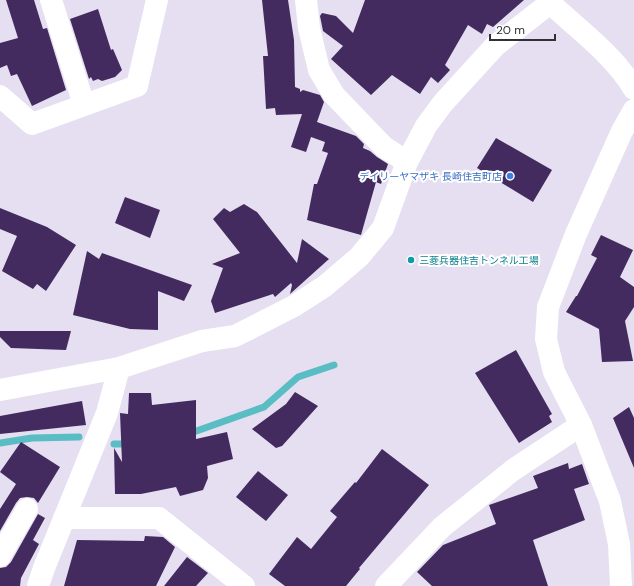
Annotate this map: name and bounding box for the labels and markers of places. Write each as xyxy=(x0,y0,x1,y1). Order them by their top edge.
place label: デイリーヤマザキ 長崎住吉町店 xyxy=(359,170,502,183)
marker: デイリーヤマザキ 長崎住吉町店 xyxy=(505,171,515,181)
place label: 三菱兵器住吉トンネル工場 xyxy=(419,254,539,267)
marker: 三菱兵器住吉トンネル工場 xyxy=(406,255,416,265)

